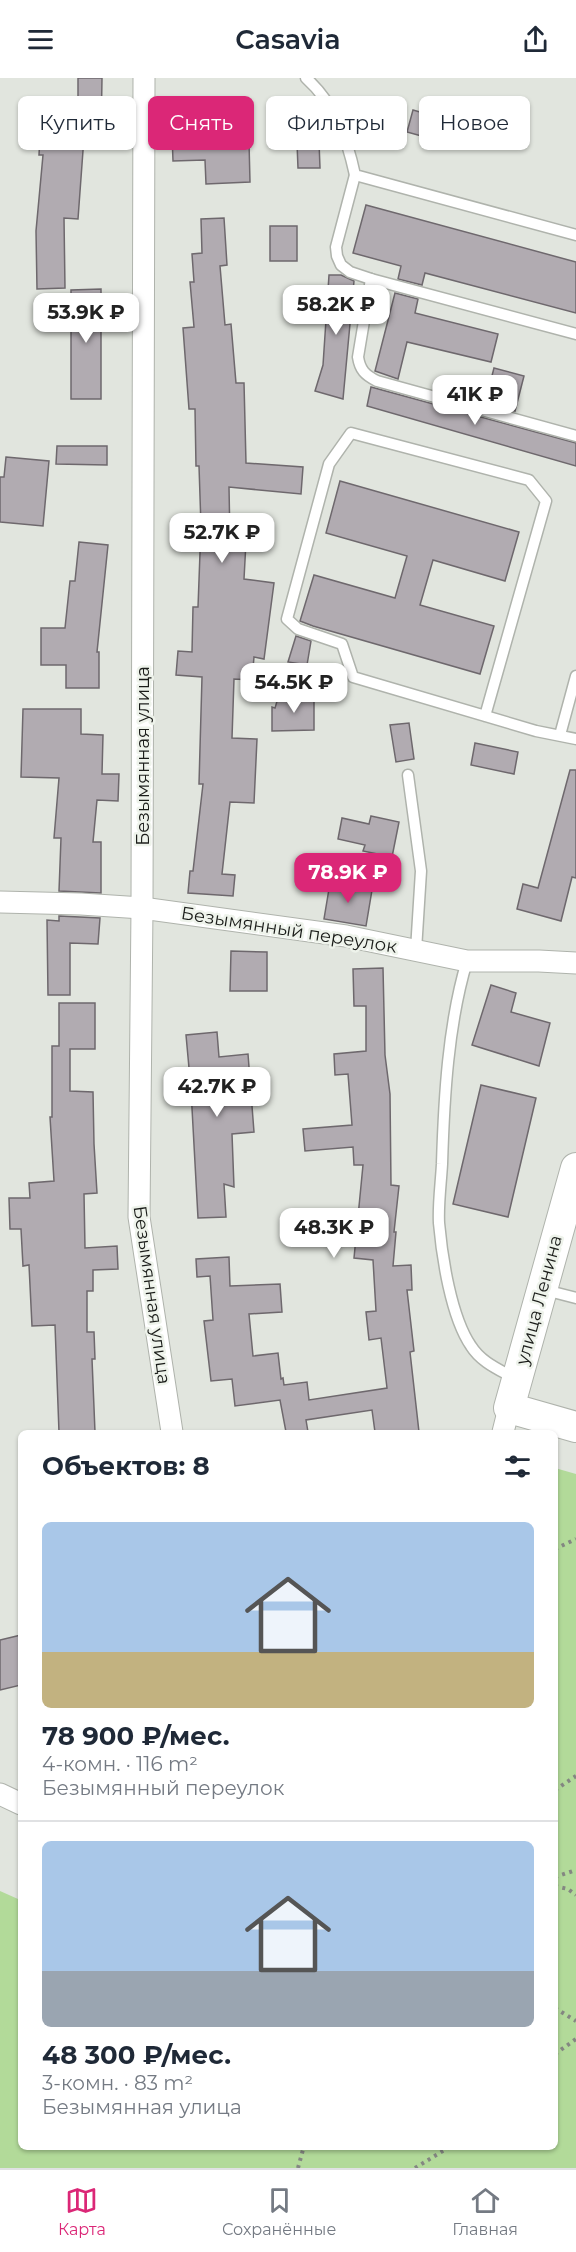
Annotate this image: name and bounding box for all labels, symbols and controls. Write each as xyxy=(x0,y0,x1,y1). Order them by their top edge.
icon: menu xyxy=(24,23,57,56)
text: Casavia xyxy=(235,23,341,56)
icon: share xyxy=(519,23,552,56)
chip: Купить xyxy=(18,96,136,150)
chip: Снять xyxy=(148,96,254,150)
chip: Фильтры xyxy=(266,96,407,150)
chip: Новое xyxy=(419,96,530,150)
pin: 58.2K ₽ xyxy=(281,285,391,336)
text: 58.2K ₽ xyxy=(297,292,375,316)
pin: 53.9K ₽ xyxy=(31,293,141,344)
text: 53.9K ₽ xyxy=(47,300,125,324)
pin: 41K ₽ xyxy=(433,375,517,426)
text: 41K ₽ xyxy=(446,382,504,406)
pin: 52.7K ₽ xyxy=(167,513,277,564)
text: 52.7K ₽ xyxy=(183,520,261,544)
pin: 54.5K ₽ xyxy=(239,663,349,714)
street label: Безымянная улица xyxy=(132,666,154,846)
text: 54.5K ₽ xyxy=(254,670,334,694)
pin: 78.9K ₽ xyxy=(293,853,403,904)
text: 78.9K ₽ xyxy=(308,860,388,884)
street label: Безымянный переулок xyxy=(180,902,399,958)
pin: 42.7K ₽ xyxy=(162,1067,272,1118)
text: 42.7K ₽ xyxy=(177,1074,257,1098)
street label: Безымянная улица xyxy=(129,1204,175,1386)
pin: 48.3K ₽ xyxy=(279,1208,389,1259)
text: 48.3K ₽ xyxy=(294,1215,374,1239)
street label: улица Ленина xyxy=(511,1233,567,1368)
text: Объектов: 8 xyxy=(42,1450,210,1482)
icon: filters xyxy=(501,1450,534,1483)
icon: home xyxy=(234,1561,342,1669)
text: 78 900 ₽/мес. xyxy=(42,1720,230,1752)
text: 4-комн. · 116 m² xyxy=(42,1752,198,1776)
text: Безымянный переулок xyxy=(42,1776,284,1800)
icon: home xyxy=(234,1880,342,1988)
text: 48 300 ₽/мес. xyxy=(42,2039,231,2071)
text: 3-комн. · 83 m² xyxy=(42,2071,193,2095)
text: Безымянная улица xyxy=(42,2095,242,2119)
tab: Карта xyxy=(58,2184,106,2239)
tab: Сохранённые xyxy=(222,2184,336,2239)
tab: Главная xyxy=(452,2184,518,2239)

